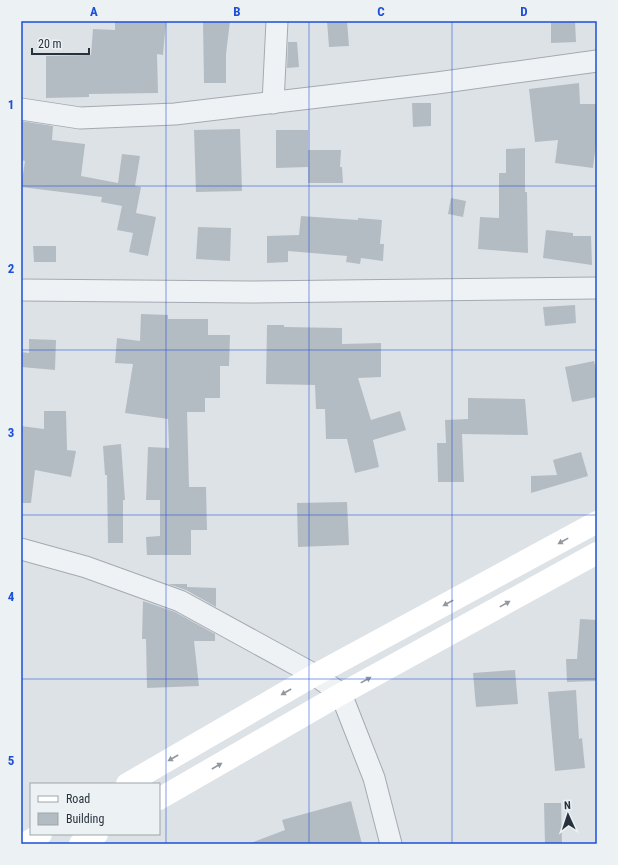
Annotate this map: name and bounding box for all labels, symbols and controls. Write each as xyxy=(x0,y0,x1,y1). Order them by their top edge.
text: A xyxy=(90,4,98,19)
text: B xyxy=(233,4,241,19)
text: C xyxy=(377,4,385,19)
text: D xyxy=(520,4,528,19)
scale bar xyxy=(32,30,89,56)
text: 20 m xyxy=(38,37,62,51)
text: 1 xyxy=(8,97,14,112)
text: 2 xyxy=(8,261,15,276)
text: 3 xyxy=(8,425,14,440)
one-way arrow xyxy=(557,537,569,544)
text: 4 xyxy=(8,589,15,604)
one-way arrow xyxy=(443,600,454,606)
one-way arrow xyxy=(499,601,510,607)
one-way arrow xyxy=(360,677,372,683)
one-way arrow xyxy=(280,689,291,696)
text: 5 xyxy=(8,753,15,768)
one-way arrow xyxy=(167,754,179,761)
one-way arrow xyxy=(211,763,223,770)
legend xyxy=(30,783,160,835)
text: Road xyxy=(66,792,90,806)
north arrow xyxy=(548,795,588,835)
text: N xyxy=(564,799,571,812)
text: Building xyxy=(66,812,104,826)

